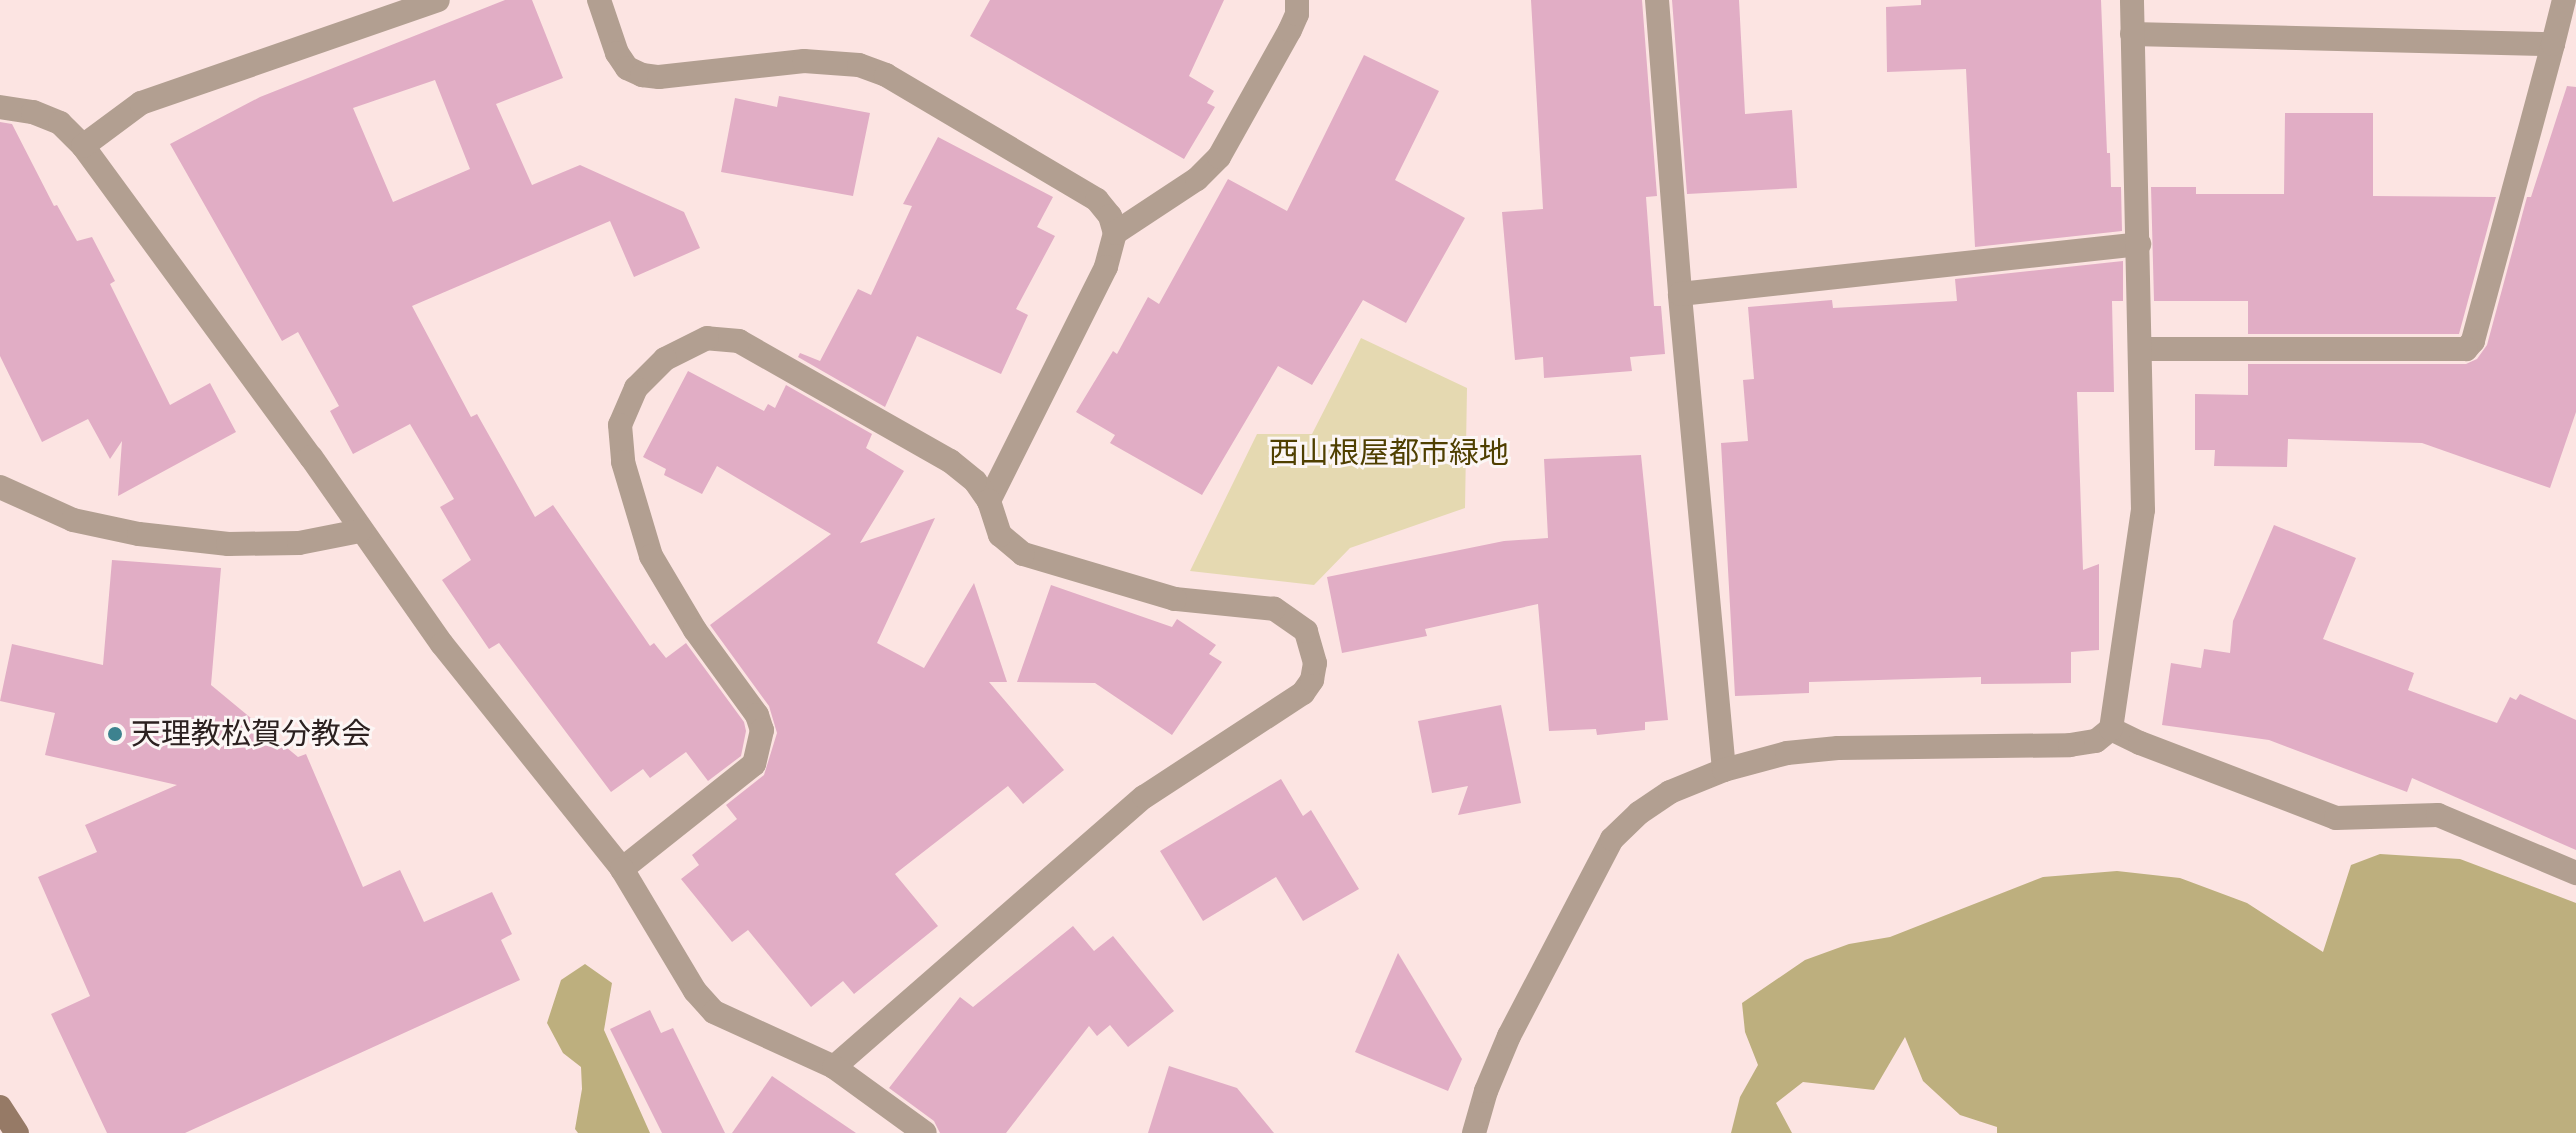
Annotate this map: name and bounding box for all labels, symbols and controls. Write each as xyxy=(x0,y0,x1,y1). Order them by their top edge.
park label: 西山根屋都市緑地 xyxy=(1269,435,1509,471)
place label: 天理教松賀分教会 xyxy=(131,716,371,752)
marker: 天理教松賀分教会 xyxy=(106,725,124,743)

